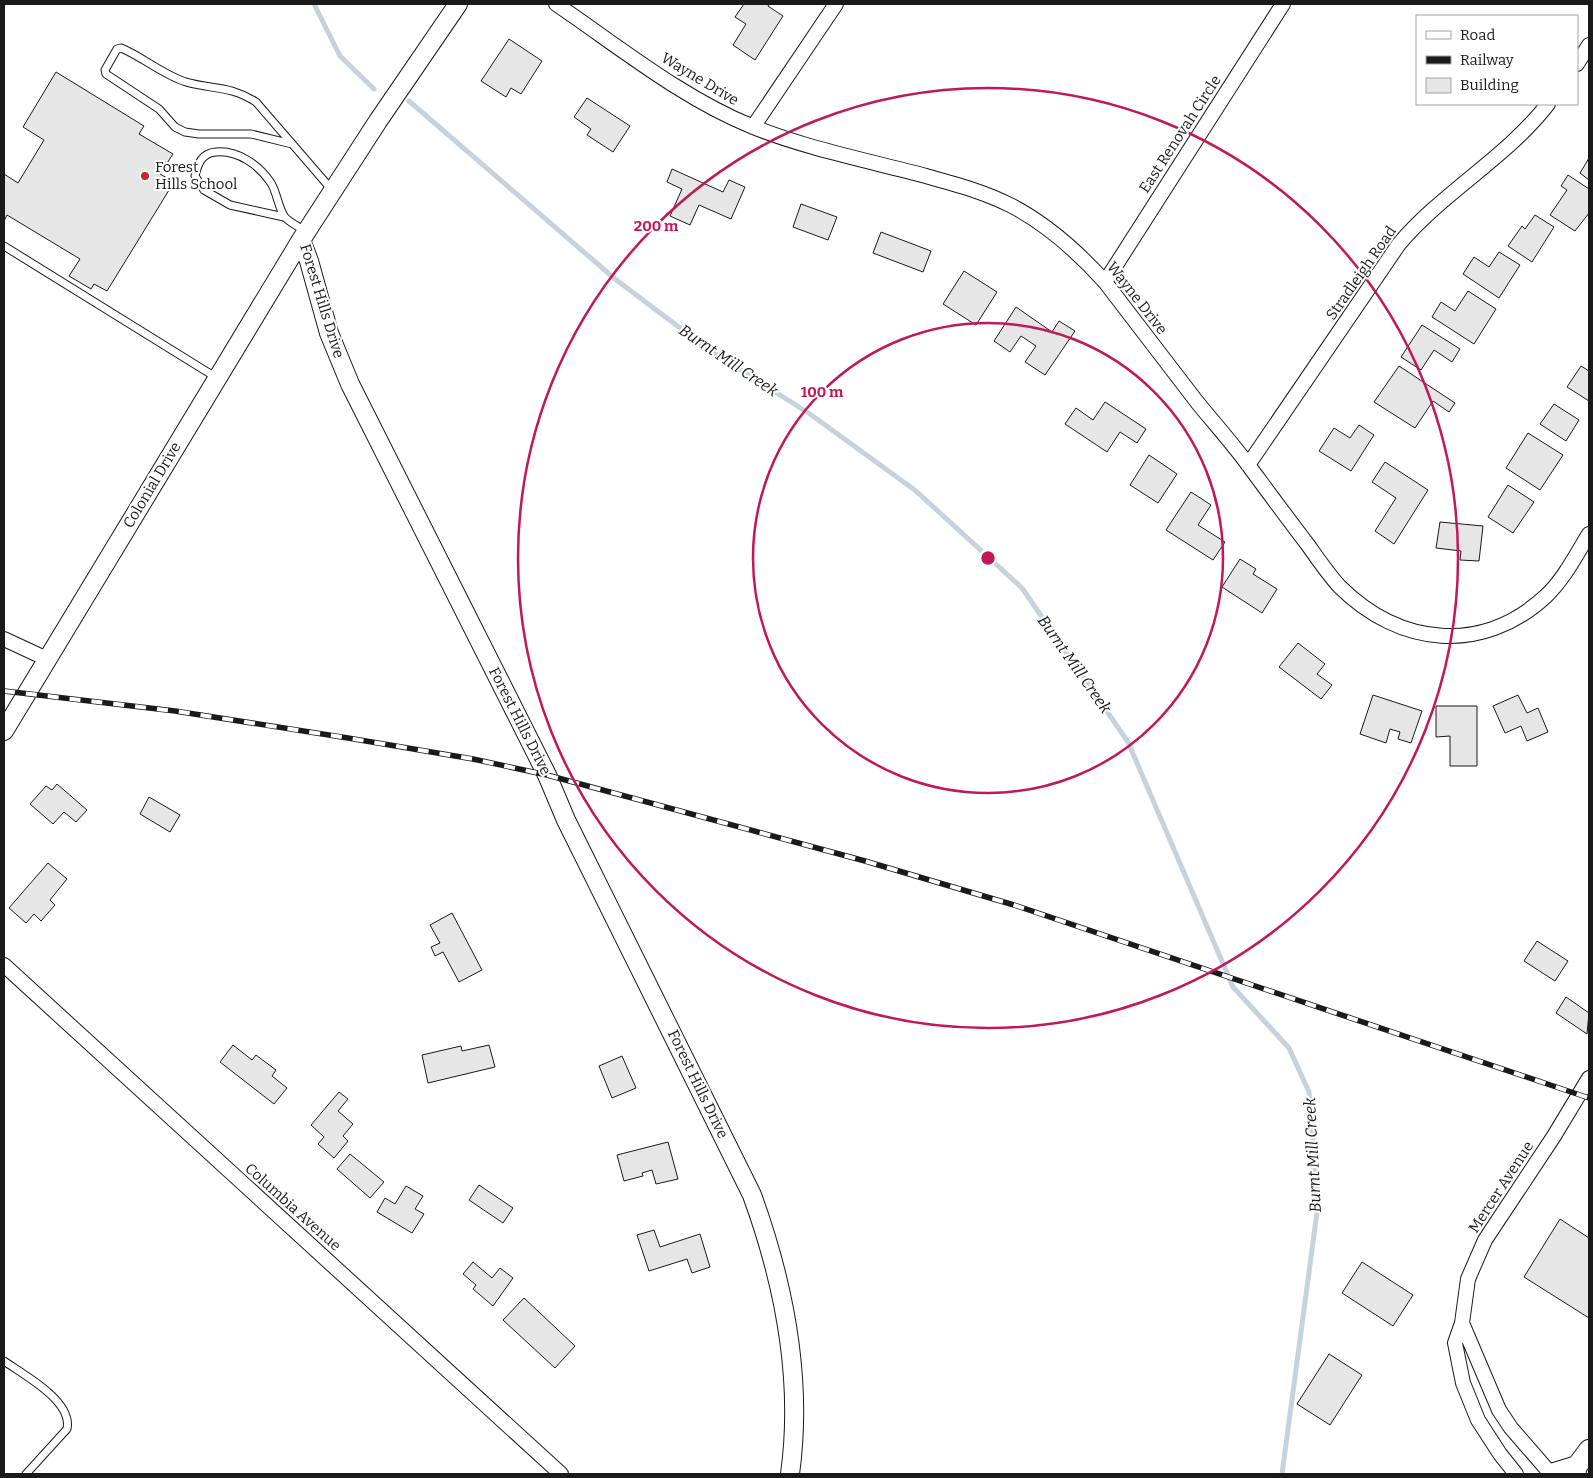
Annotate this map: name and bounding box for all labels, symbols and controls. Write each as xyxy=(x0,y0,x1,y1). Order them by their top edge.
legend xyxy=(1416,15,1578,105)
text: Road xyxy=(1460,26,1495,44)
street label: Wayne Drive xyxy=(658,49,742,109)
text: Railway xyxy=(1460,51,1514,69)
street label: East Renovah Circle xyxy=(1135,72,1225,196)
text: Building xyxy=(1460,76,1519,94)
place label: Forest Hills School xyxy=(155,158,237,193)
marker: Forest Hills School xyxy=(139,170,151,182)
text: 200 m xyxy=(634,217,679,235)
street label: Stradleigh Road xyxy=(1322,223,1400,323)
street label: Forest Hills Drive xyxy=(296,242,348,360)
street label: Wayne Drive xyxy=(1103,258,1171,338)
water label: Burnt Mill Creek xyxy=(676,320,782,401)
text: 100 m xyxy=(801,383,844,401)
street label: Colonial Drive xyxy=(119,439,185,531)
centre of rings xyxy=(979,549,997,567)
water label: Burnt Mill Creek xyxy=(1034,612,1116,717)
street label: Forest Hills Drive xyxy=(485,664,555,778)
street label: Forest Hills Drive xyxy=(664,1027,732,1141)
water label: Burnt Mill Creek xyxy=(1300,1097,1325,1213)
street label: Mercer Avenue xyxy=(1465,1138,1537,1236)
street label: Columbia Avenue xyxy=(241,1159,345,1255)

